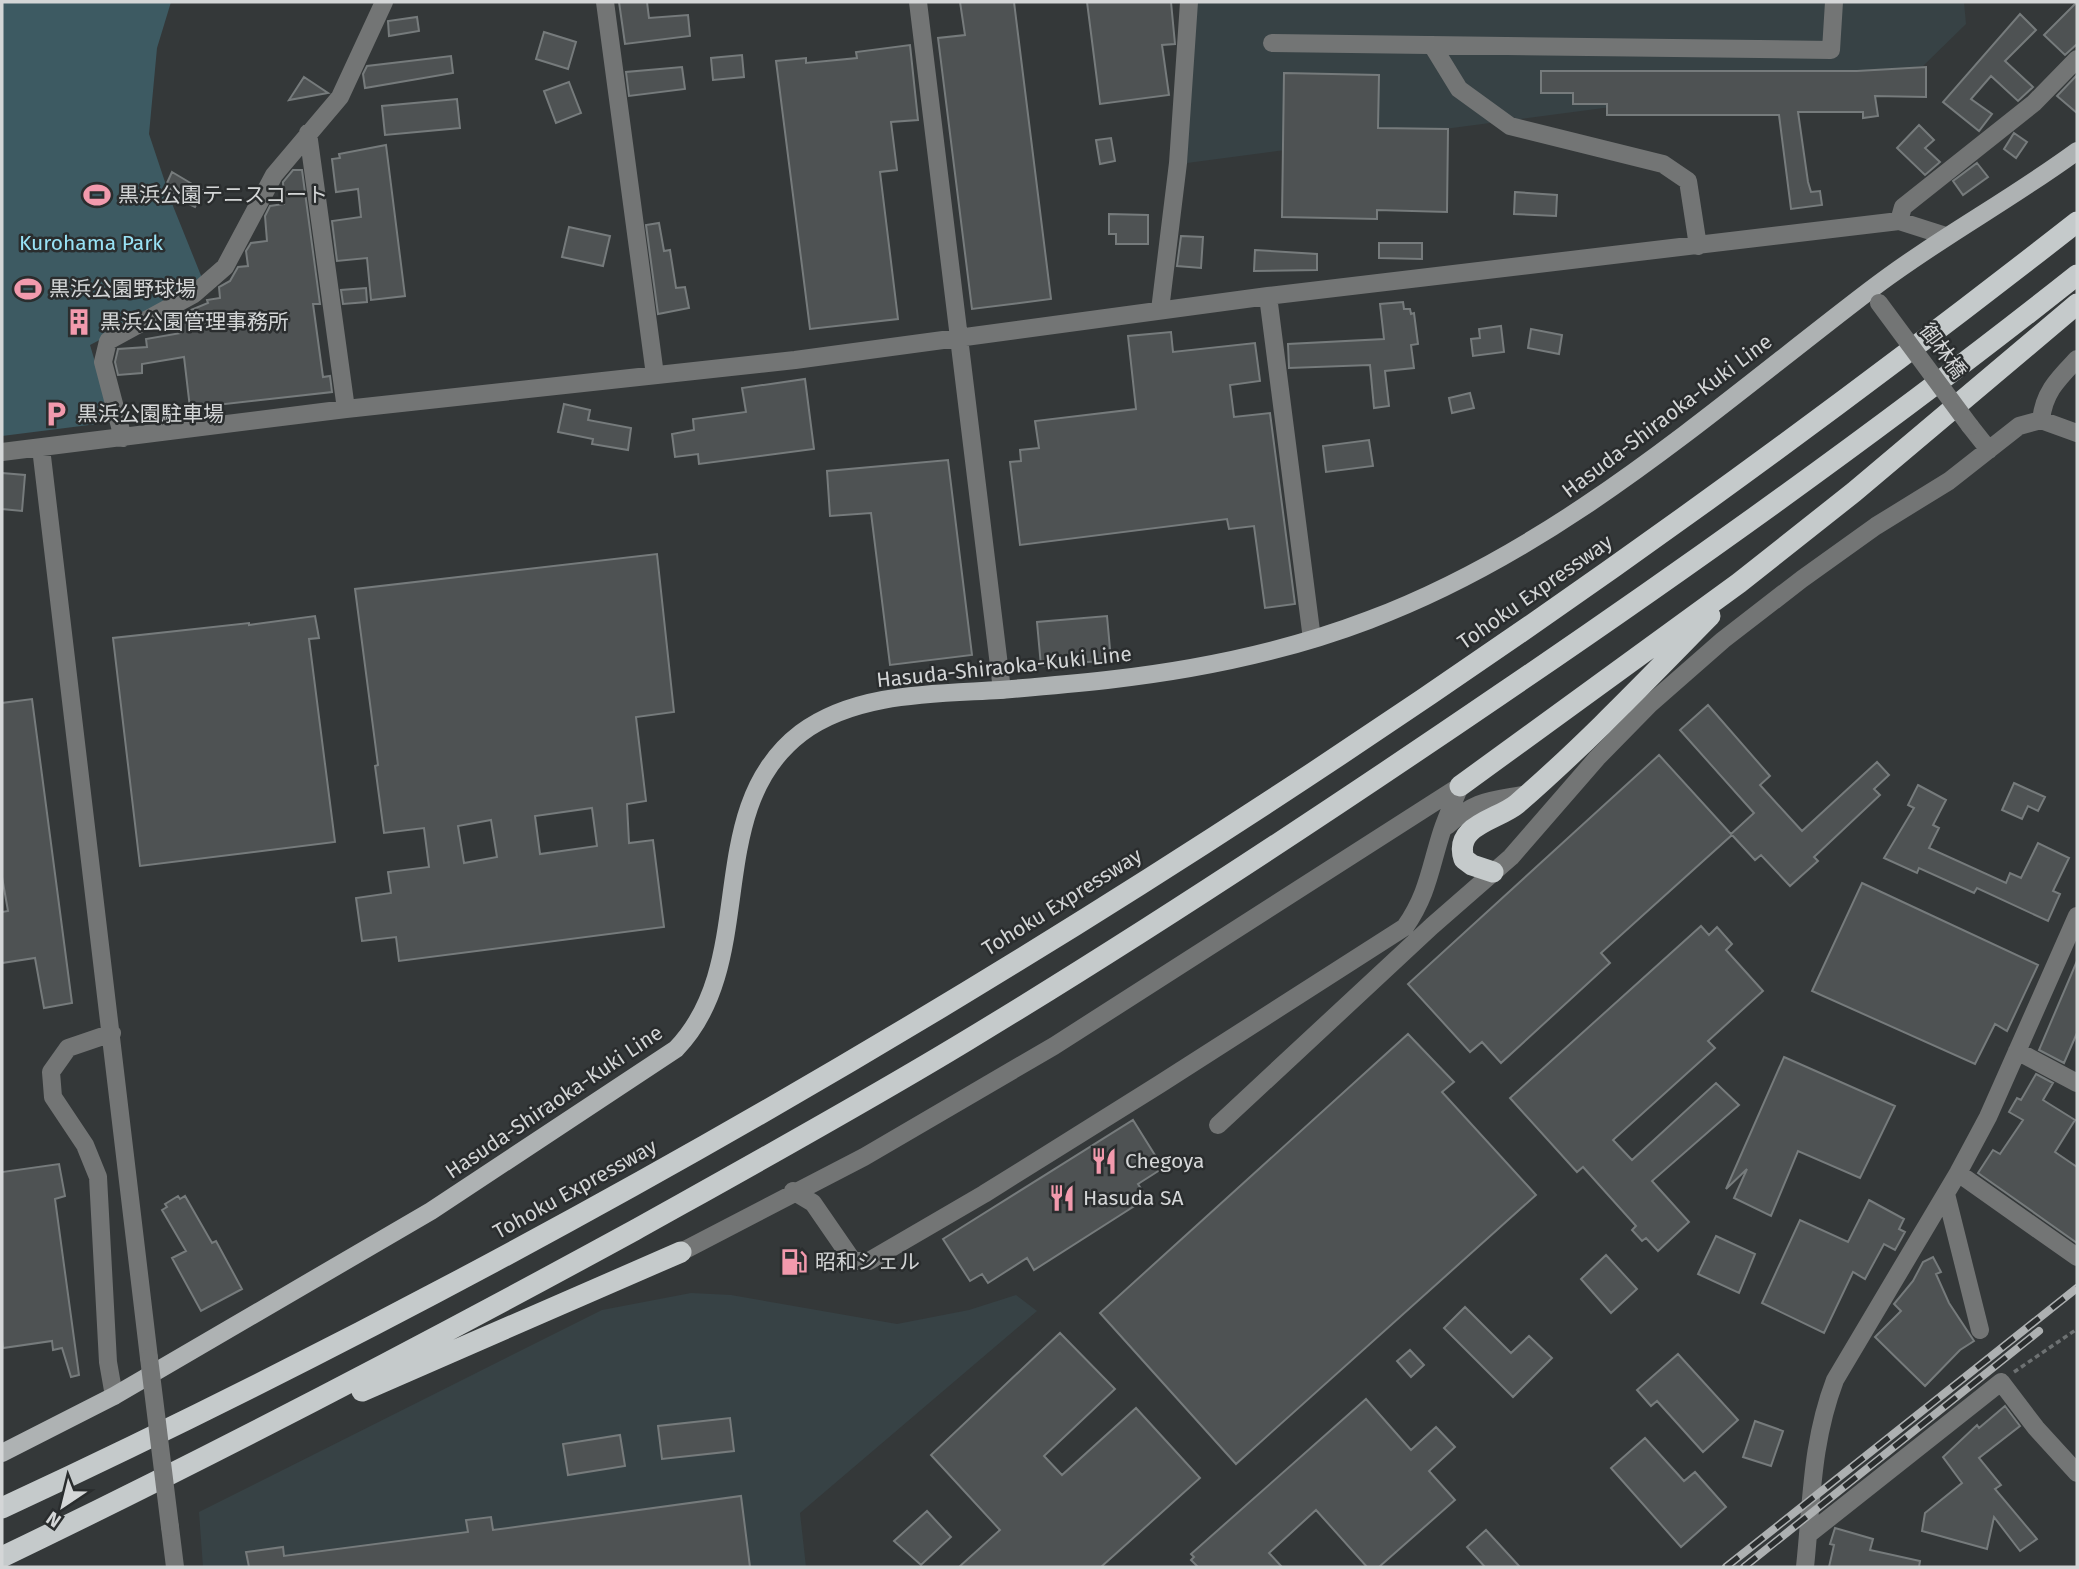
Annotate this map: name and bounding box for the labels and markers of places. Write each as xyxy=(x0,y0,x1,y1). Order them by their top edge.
sports icon: 黒浜公園テニスコート xyxy=(82,180,112,210)
place label: 黒浜公園テニスコート xyxy=(118,182,328,208)
sports icon: 黒浜公園野球場 xyxy=(13,274,43,304)
place label: 黒浜公園野球場 xyxy=(49,276,196,302)
building icon: 黒浜公園管理事務所 xyxy=(64,307,94,337)
place label: 黒浜公園管理事務所 xyxy=(100,309,289,335)
parking icon: 黒浜公園駐車場 xyxy=(41,399,71,429)
place label: 黒浜公園駐車場 xyxy=(77,401,224,427)
restaurant icon: Chegoya xyxy=(1089,1146,1119,1176)
place label: Chegoya xyxy=(1125,1148,1205,1174)
restaurant icon: Hasuda SA xyxy=(1047,1183,1077,1213)
place label: Hasuda SA xyxy=(1083,1185,1183,1211)
fuel station icon: 昭和シェル xyxy=(779,1247,809,1277)
place label: 昭和シェル xyxy=(815,1249,920,1275)

